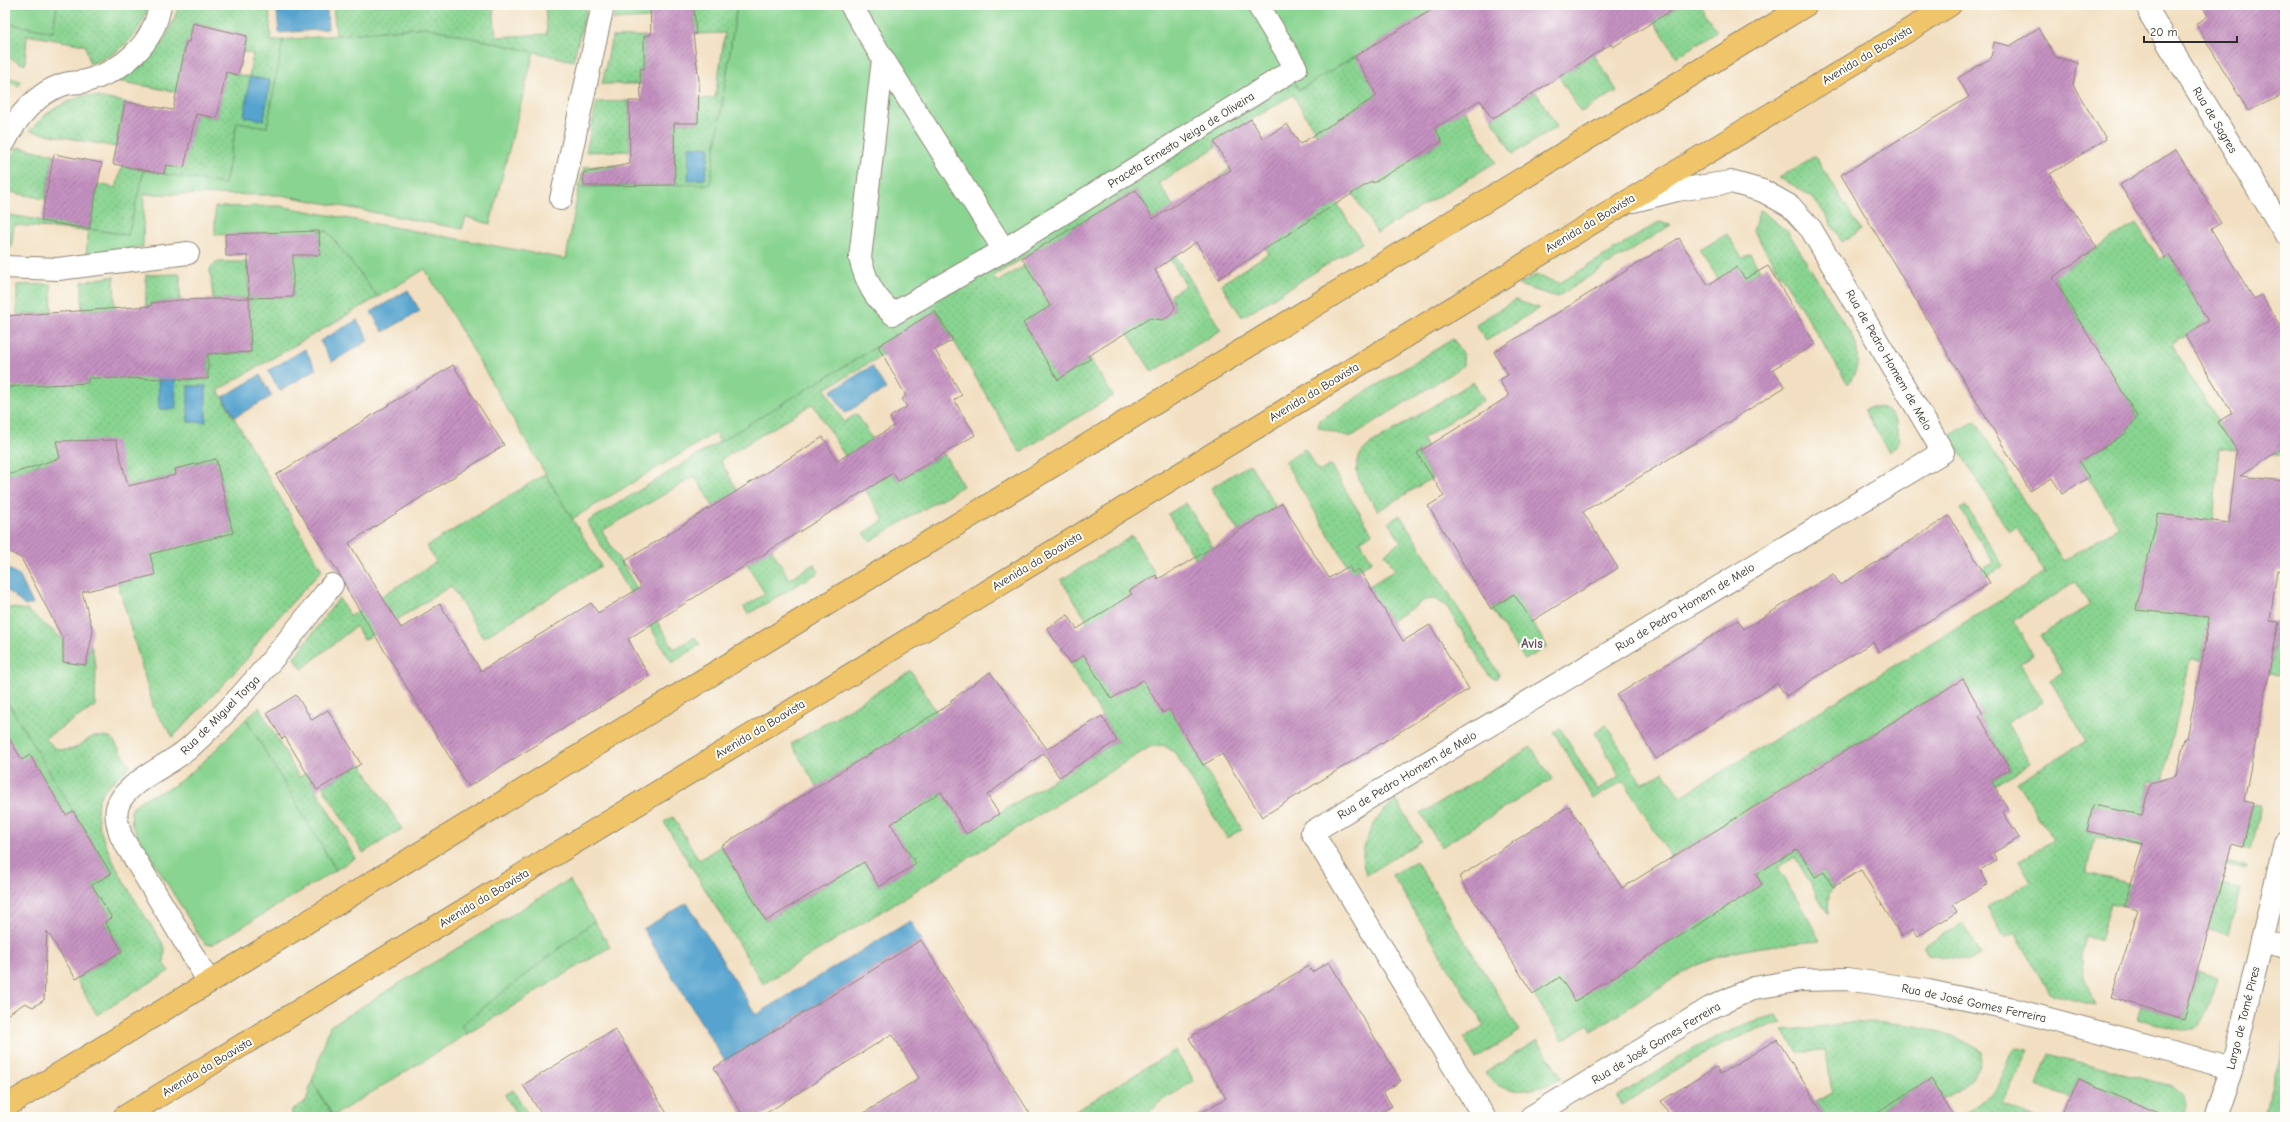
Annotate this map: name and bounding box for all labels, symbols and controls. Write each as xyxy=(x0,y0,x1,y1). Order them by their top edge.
scale bar xyxy=(2144,18,2237,44)
street label: Avenida da Boavista xyxy=(1820,23,1914,87)
text: 20 m xyxy=(2150,25,2178,39)
street label: Rua de Sagres xyxy=(2190,84,2240,156)
street label: Praceta Ernesto Veiga de Oliveira xyxy=(1105,89,1257,191)
street label: Avenida da Boavista xyxy=(1543,191,1637,255)
street label: Rua de Pedro Homem de Melo xyxy=(1843,287,1935,433)
street label: Avenida da Boavista xyxy=(1267,360,1361,424)
street label: Avenida da Boavista xyxy=(990,529,1084,593)
street label: Rua de Pedro Homem de Melo xyxy=(1613,560,1757,654)
district label: Avis xyxy=(1521,636,1543,651)
street label: Rua de Miguel Torga xyxy=(177,672,263,758)
street label: Avenida da Boavista xyxy=(713,697,807,761)
street label: Rua de Pedro Homem de Melo xyxy=(1335,728,1479,822)
street label: Avenida da Boavista xyxy=(437,866,531,930)
street label: Largo de Tomé Pires xyxy=(2223,965,2263,1071)
street label: Rua de José Gomes Ferreira xyxy=(1900,981,2048,1025)
street label: Rua de José Gomes Ferreira xyxy=(1589,999,1723,1087)
street label: Avenida da Boavista xyxy=(160,1035,254,1099)

